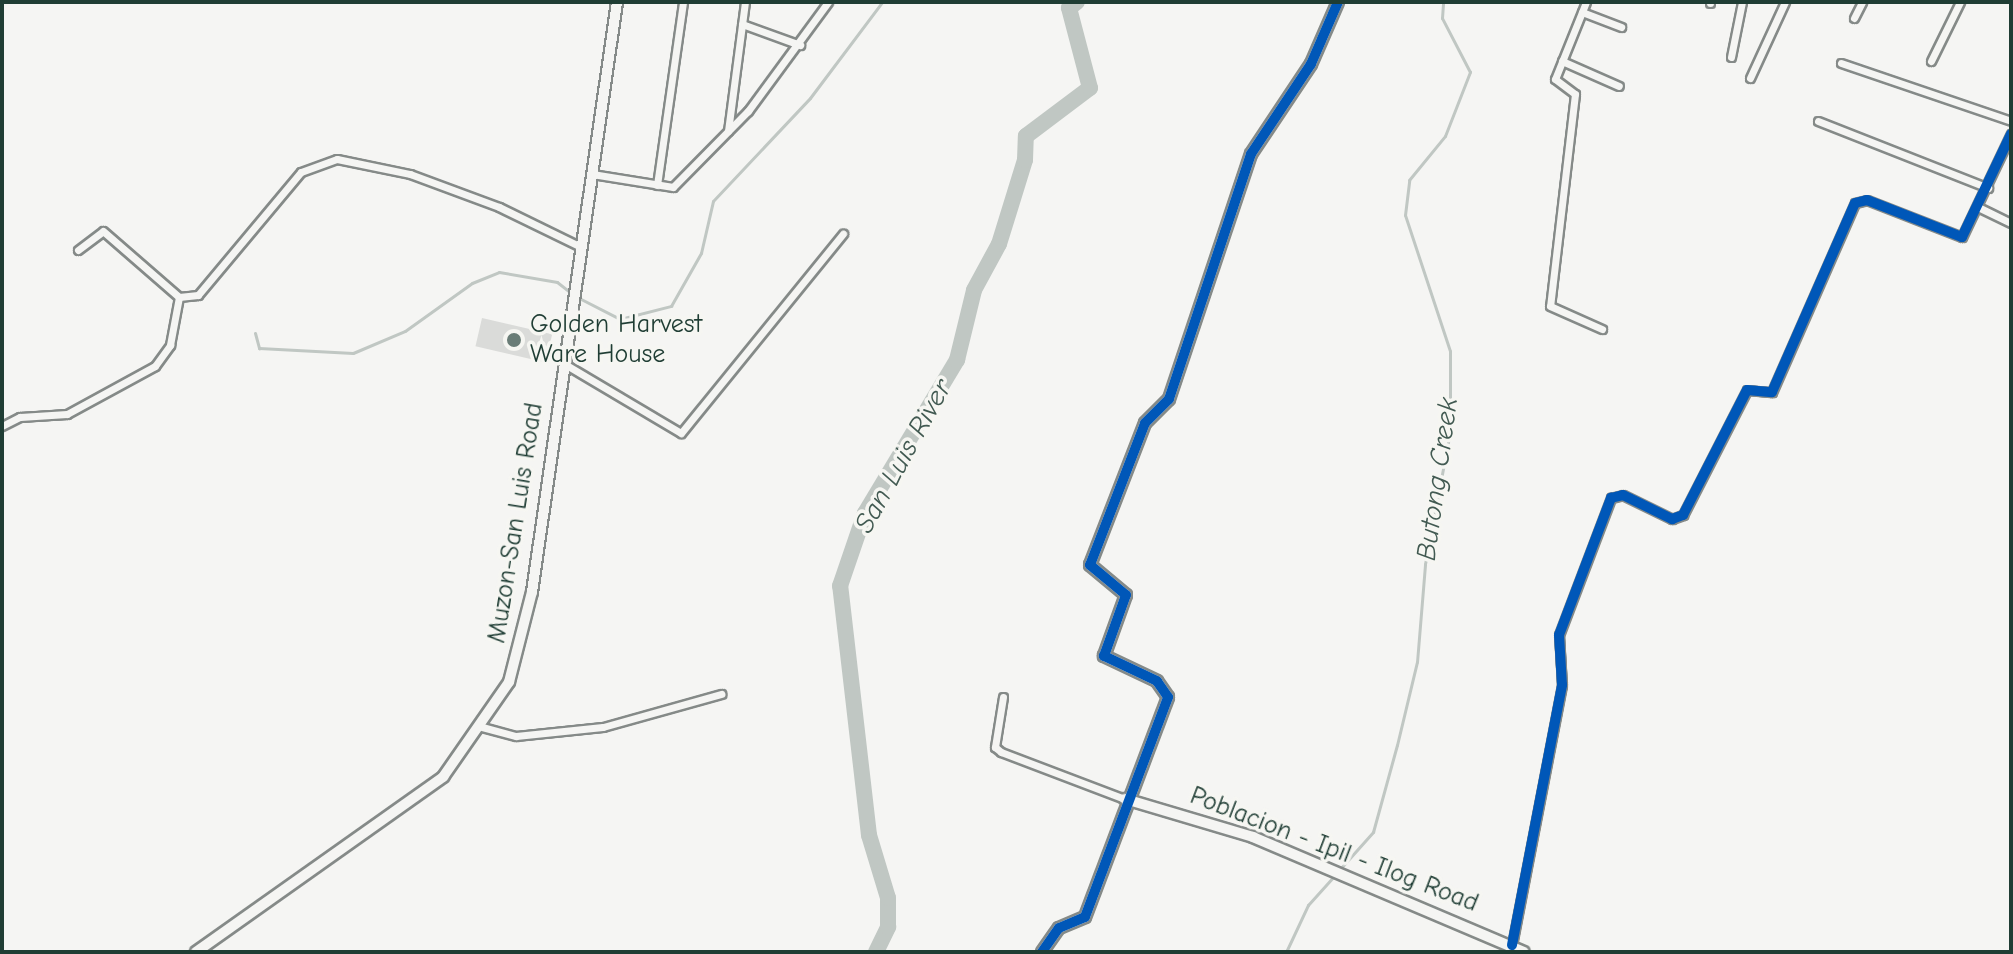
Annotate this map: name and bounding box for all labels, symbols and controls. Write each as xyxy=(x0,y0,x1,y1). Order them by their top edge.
place label: Golden Harvest Ware House xyxy=(530,309,702,370)
marker: Golden Harvest Ware House xyxy=(505,331,523,349)
water label: San Luis River xyxy=(847,373,959,539)
water label: Butong Creek xyxy=(1409,395,1465,563)
street label: Muzon-San Luis Road xyxy=(482,401,550,645)
street label: Poblacion - Ipil - Ilog Road xyxy=(1185,781,1483,919)

